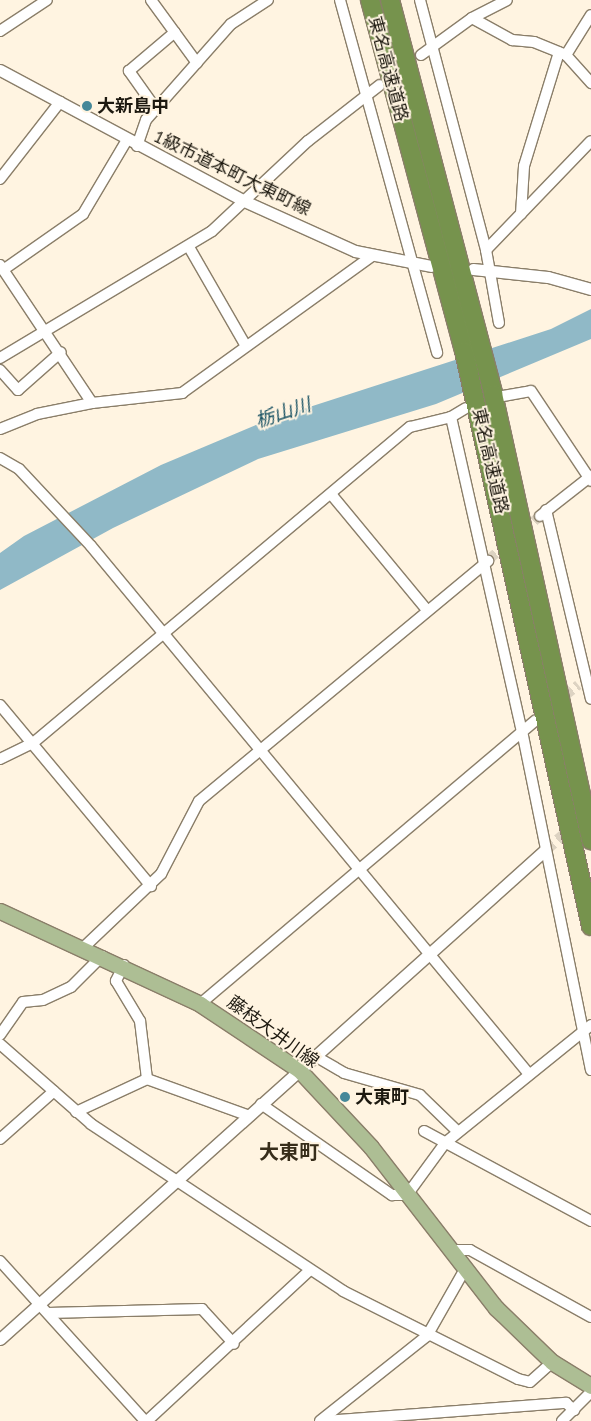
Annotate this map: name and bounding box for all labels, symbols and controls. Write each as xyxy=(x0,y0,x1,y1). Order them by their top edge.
street label: 東名高速道路 xyxy=(364,14,412,124)
place label: 大新島中 xyxy=(97,95,169,117)
marker: 大新島中 xyxy=(81,100,93,112)
street label: 1級市道本町大東町線 xyxy=(150,126,314,220)
water label: 栃山川 xyxy=(252,393,314,433)
street label: 東名高速道路 xyxy=(467,406,513,516)
street label: 藤枝大井川線 xyxy=(223,992,323,1072)
place label: 大東町 xyxy=(355,1086,409,1108)
marker: 大東町 xyxy=(339,1091,351,1103)
district label: 大東町 xyxy=(259,1140,319,1164)

